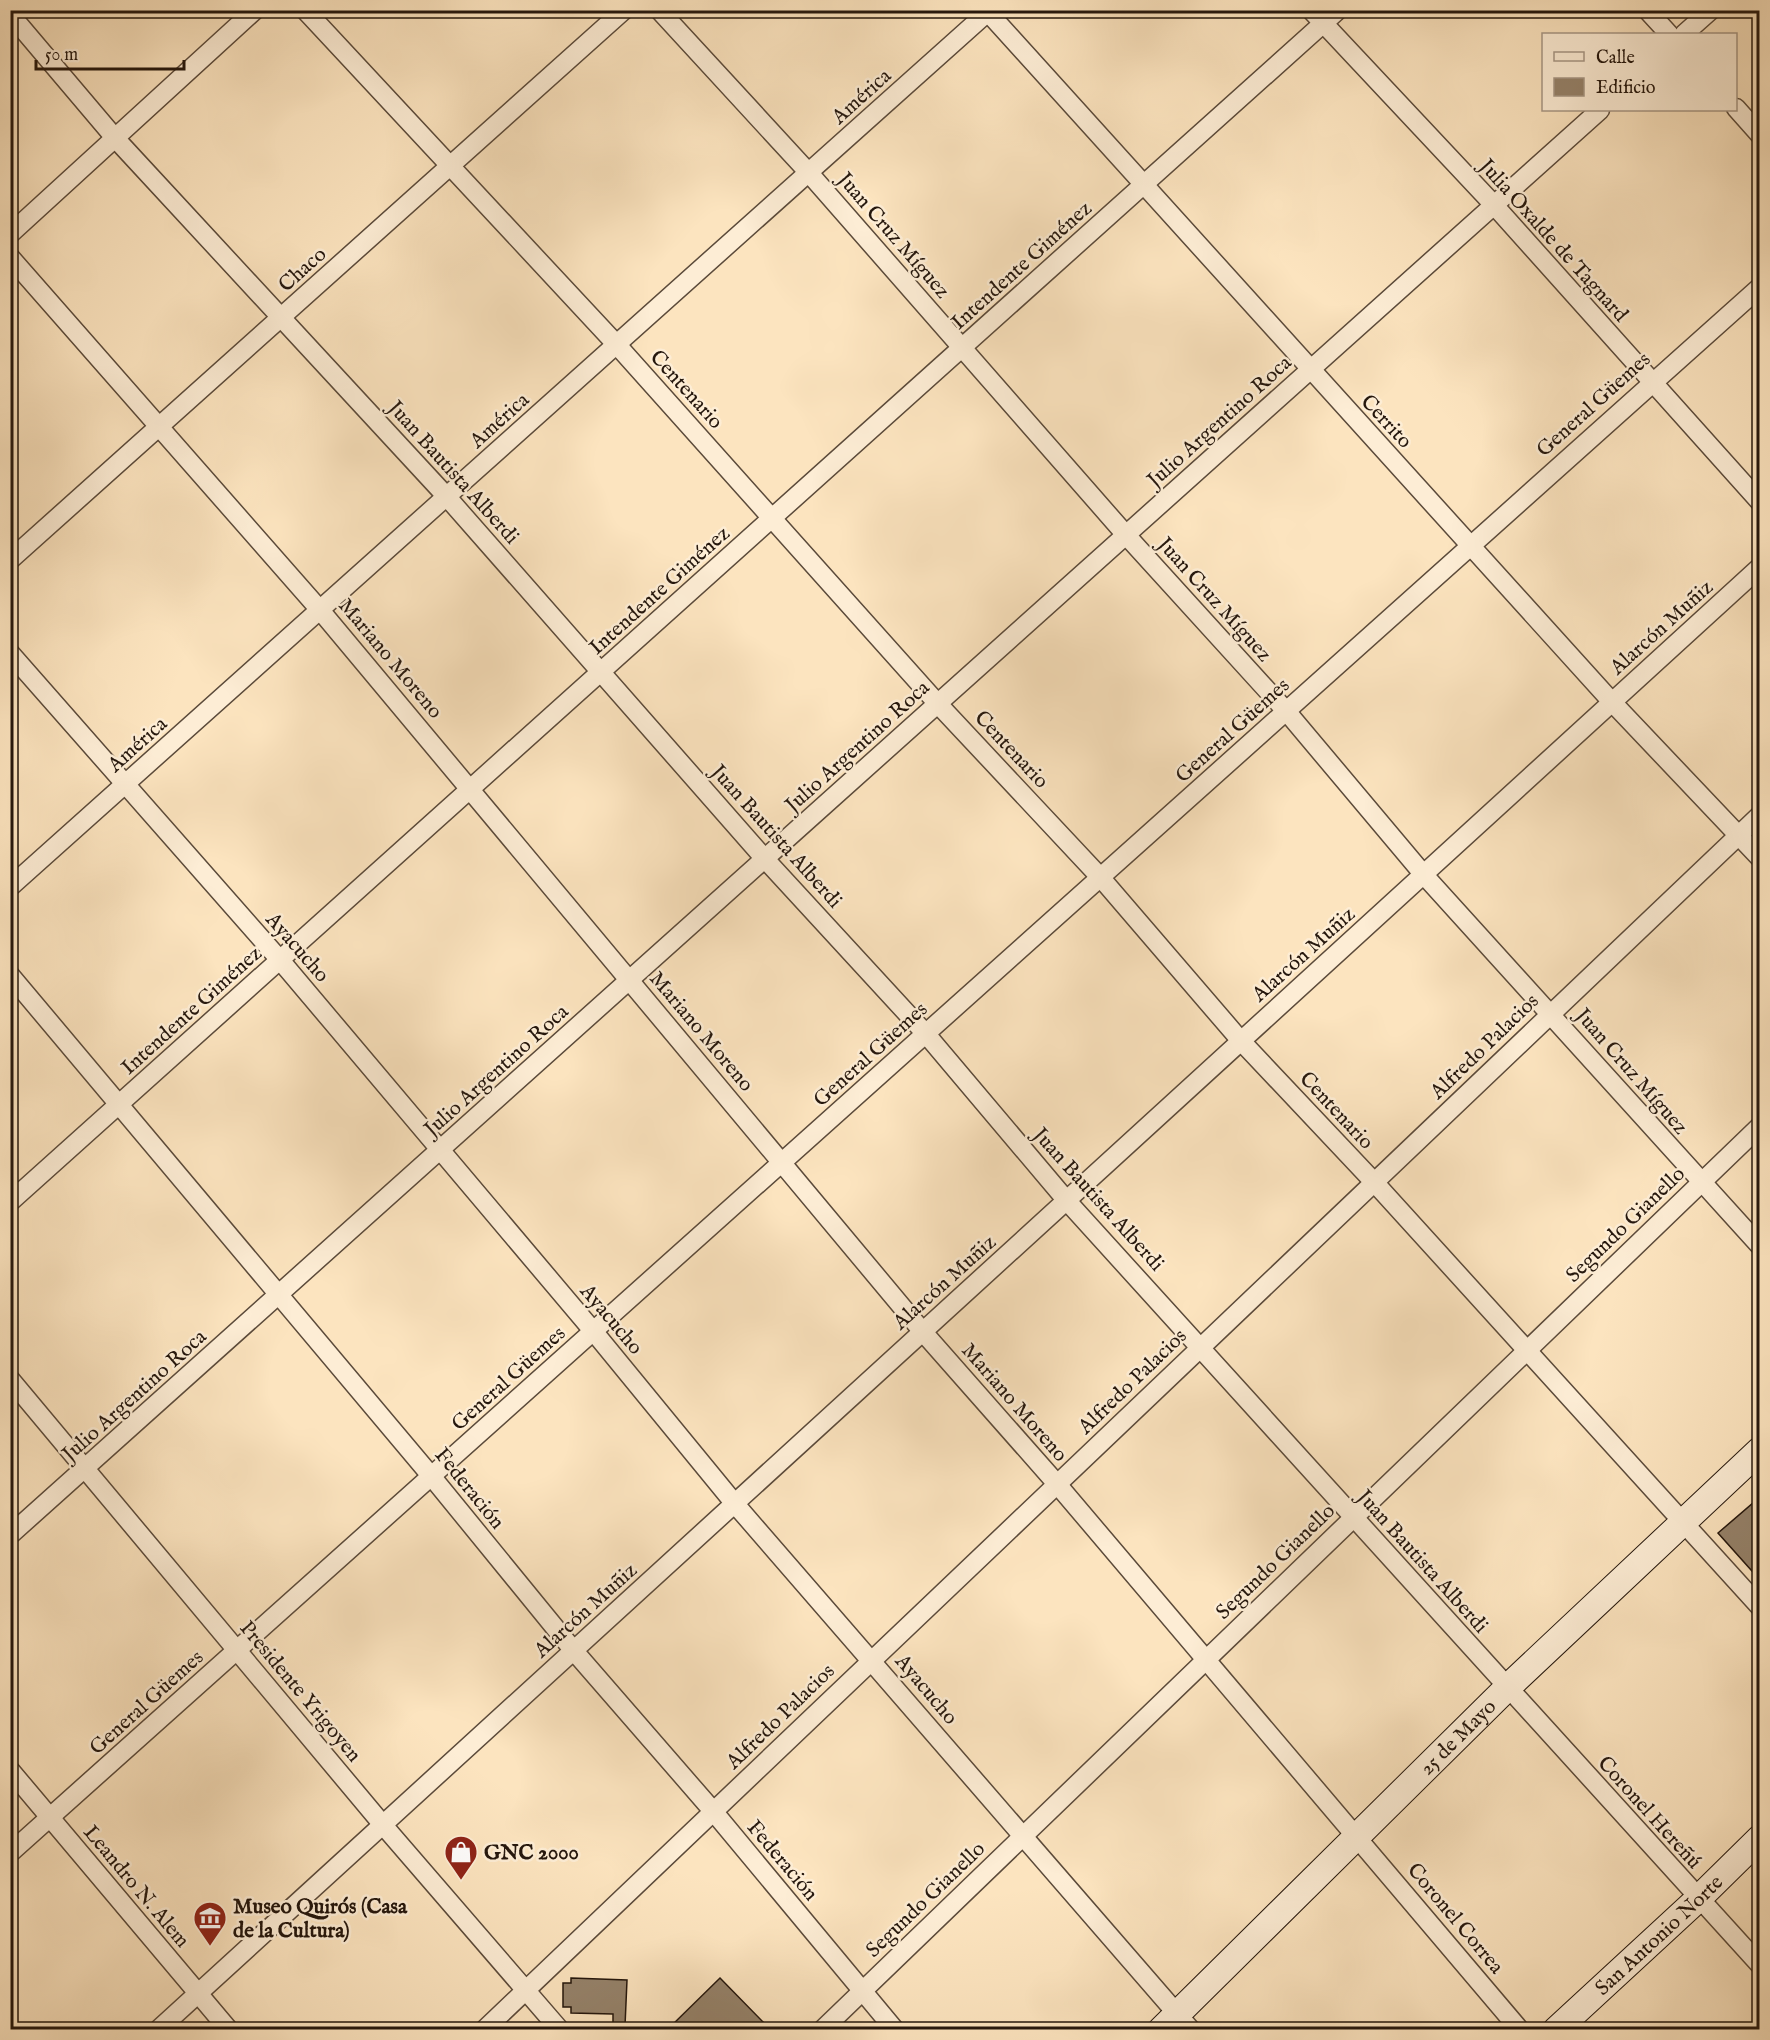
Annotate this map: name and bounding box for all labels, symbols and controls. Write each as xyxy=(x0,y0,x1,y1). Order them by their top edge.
scale bar xyxy=(36,33,184,71)
legend xyxy=(1542,33,1737,111)
text: 50 m xyxy=(45,44,78,67)
text: Calle xyxy=(1596,47,1635,70)
street label: América xyxy=(826,63,898,132)
text: Edificio xyxy=(1596,77,1656,100)
street label: Julia Oxalde de Tagnard xyxy=(1471,152,1634,329)
street label: Juan Cruz Míguez xyxy=(829,166,955,305)
street label: Intendente Giménez xyxy=(946,196,1098,336)
street label: Chaco xyxy=(273,241,333,299)
street label: Centenario xyxy=(643,345,729,435)
street label: General Güemes xyxy=(1531,347,1657,464)
street label: Julio Argentino Roca xyxy=(1141,349,1299,495)
street label: América xyxy=(464,387,536,456)
street label: Cerrito xyxy=(1354,389,1418,455)
street label: Juan Bautista Alberdi xyxy=(380,394,524,550)
street label: Intendente Giménez xyxy=(584,521,736,661)
street label: Juan Cruz Míguez xyxy=(1149,531,1277,668)
street label: Alarcón Muñiz xyxy=(1604,575,1719,682)
street label: Mariano Moreno xyxy=(332,593,448,725)
street label: General Güemes xyxy=(1170,673,1296,790)
street label: Julio Argentino Roca xyxy=(779,674,937,820)
street label: Centenario xyxy=(968,705,1054,795)
street label: América xyxy=(102,711,174,780)
street label: Juan Bautista Alberdi xyxy=(703,758,847,914)
street label: Alarcón Muñiz xyxy=(1246,902,1361,1009)
street label: Ayacucho xyxy=(258,907,335,989)
street label: Intendente Giménez xyxy=(116,941,268,1081)
street label: Mariano Moreno xyxy=(643,966,759,1098)
street label: Alfredo Palacios xyxy=(1424,988,1545,1107)
street label: General Güemes xyxy=(808,997,934,1114)
street label: Julio Argentino Roca xyxy=(418,998,576,1144)
street label: Juan Cruz Míguez xyxy=(1567,1002,1693,1141)
street label: Centenario xyxy=(1293,1066,1379,1156)
street label: Juan Bautista Alberdi xyxy=(1025,1121,1169,1277)
street label: Segundo Gianello xyxy=(1561,1161,1691,1289)
street label: Alarcón Muñiz xyxy=(887,1230,1002,1337)
street label: Ayacucho xyxy=(573,1278,648,1361)
street label: General Güemes xyxy=(446,1321,572,1438)
street label: Julio Argentino Roca xyxy=(56,1323,214,1469)
street label: Alfredo Palacios xyxy=(1072,1323,1193,1442)
street label: Mariano Moreno xyxy=(955,1338,1073,1468)
street label: Federación xyxy=(428,1443,510,1535)
street label: Juan Bautista Alberdi xyxy=(1349,1483,1493,1639)
street label: Segundo Gianello xyxy=(1211,1498,1341,1626)
street label: Alarcón Muñiz xyxy=(528,1558,643,1665)
street label: Presidente Yrigoyen xyxy=(233,1616,367,1768)
street label: General Güemes xyxy=(84,1645,210,1762)
street label: Ayacucho xyxy=(888,1648,963,1731)
street label: Alfredo Palacios xyxy=(720,1658,841,1777)
street label: 25 de Mayo xyxy=(1415,1694,1503,1782)
street label: Coronel Hereñú xyxy=(1591,1751,1707,1875)
street label: Federación xyxy=(740,1815,823,1907)
street label: Leandro N. Alem xyxy=(77,1820,195,1954)
shop icon: GNC 2000 xyxy=(443,1834,479,1881)
street label: Segundo Gianello xyxy=(861,1836,991,1964)
place label: GNC 2000 xyxy=(484,1840,579,1867)
street label: Coronel Correa xyxy=(1401,1858,1510,1981)
street label: San Antonio Norte xyxy=(1590,1869,1730,2002)
place label: Museo Quirós (Casa de la Cultura) xyxy=(233,1894,408,1945)
museum icon: Museo Quirós (Casa de la Cultura) xyxy=(192,1900,228,1947)

